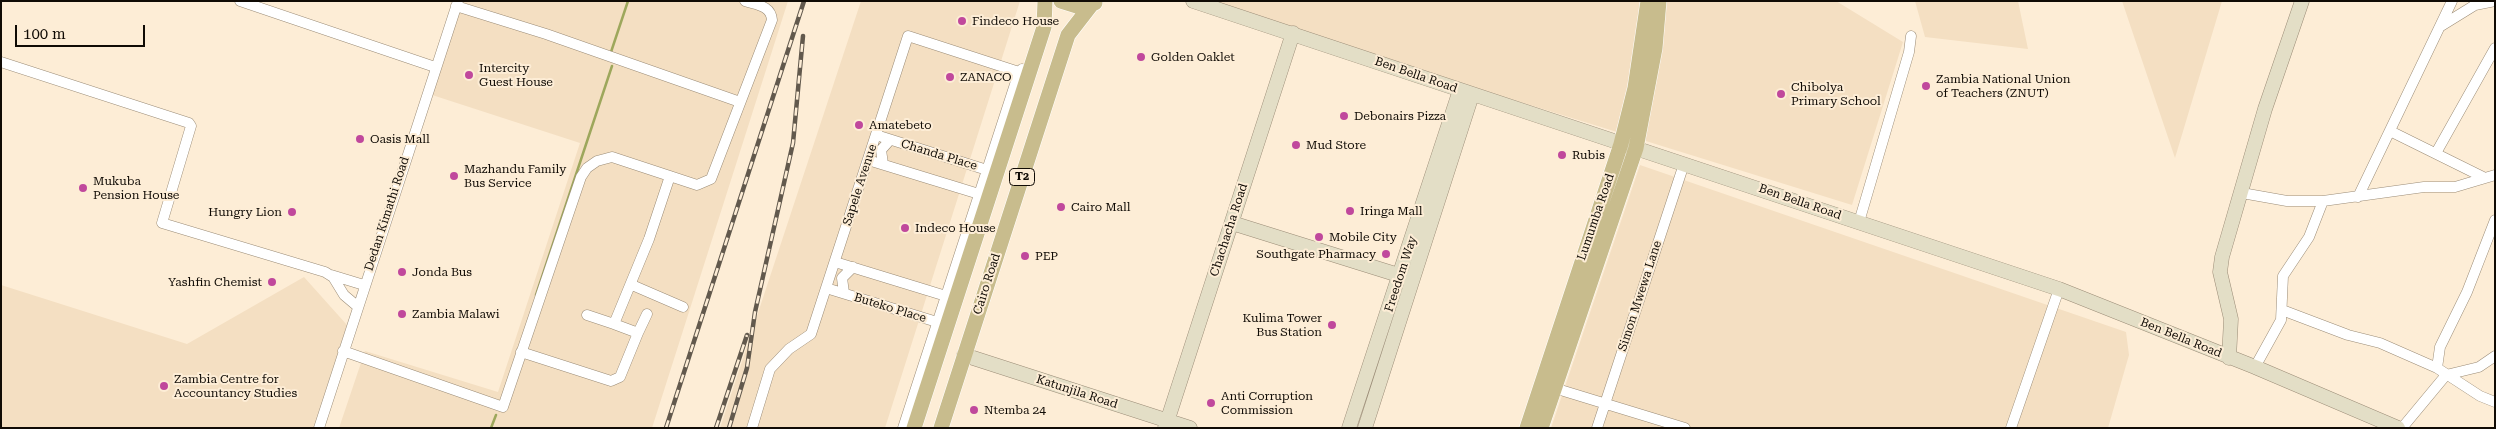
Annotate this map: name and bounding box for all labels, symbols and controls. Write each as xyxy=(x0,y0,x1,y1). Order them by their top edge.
place label: Findeco House xyxy=(972,14,1059,28)
scale bar xyxy=(18,15,148,47)
marker: Findeco House xyxy=(956,15,968,27)
text: 100 m xyxy=(23,25,66,43)
place label: Golden Oaklet xyxy=(1151,50,1235,64)
marker: Golden Oaklet xyxy=(1135,51,1147,63)
street label: Ben Bella Road xyxy=(1373,54,1459,96)
place label: Intercity Guest House xyxy=(479,61,553,89)
marker: Intercity Guest House xyxy=(463,69,475,81)
place label: ZANACO xyxy=(960,70,1012,84)
marker: ZANACO xyxy=(944,71,956,83)
place label: Zambia National Union of Teachers (ZNUT) xyxy=(1936,72,2070,100)
place label: Chibolya Primary School xyxy=(1791,80,1881,108)
marker: Zambia National Union of Teachers (ZNUT) xyxy=(1920,80,1932,92)
marker: Chibolya Primary School xyxy=(1775,88,1787,100)
place label: Debonairs Pizza xyxy=(1354,109,1446,123)
marker: Debonairs Pizza xyxy=(1338,110,1350,122)
place label: Amatebeto xyxy=(869,118,932,132)
marker: Amatebeto xyxy=(853,119,865,131)
place label: Oasis Mall xyxy=(370,132,430,146)
marker: Oasis Mall xyxy=(354,133,366,145)
street label: Chanda Place xyxy=(899,137,979,173)
place label: Mud Store xyxy=(1306,138,1366,152)
marker: Mud Store xyxy=(1290,139,1302,151)
street label: Sapele Avenue xyxy=(840,142,880,228)
place label: Rubis xyxy=(1572,148,1605,162)
marker: Rubis xyxy=(1556,149,1568,161)
street label: Dedan Kimathi Road xyxy=(362,155,412,273)
place label: Mazhandu Family Bus Service xyxy=(464,162,566,190)
road number: T2 xyxy=(1010,168,1034,186)
marker: Mazhandu Family Bus Service xyxy=(448,170,460,182)
street label: Lumumba Road xyxy=(1574,172,1618,262)
place label: Mukuba Pension House xyxy=(93,174,179,202)
street label: Ben Bella Road xyxy=(1757,181,1843,223)
marker: Mukuba Pension House xyxy=(77,182,89,194)
street label: Chachacha Road xyxy=(1207,182,1251,278)
place label: Cairo Mall xyxy=(1071,200,1130,214)
marker: Cairo Mall xyxy=(1055,201,1067,213)
place label: Iringa Mall xyxy=(1360,204,1422,218)
place label: Hungry Lion xyxy=(208,205,282,219)
marker: Iringa Mall xyxy=(1344,205,1356,217)
marker: Hungry Lion xyxy=(286,206,298,218)
place label: Indeco House xyxy=(915,221,996,235)
marker: Indeco House xyxy=(899,222,911,234)
place label: Mobile City xyxy=(1329,230,1397,244)
marker: Mobile City xyxy=(1313,231,1325,243)
street label: Freedom Way xyxy=(1382,234,1420,314)
street label: Simon Mwewa Lane xyxy=(1615,239,1665,353)
place label: Southgate Pharmacy xyxy=(1256,247,1376,261)
marker: Southgate Pharmacy xyxy=(1380,248,1392,260)
place label: PEP xyxy=(1035,249,1058,263)
marker: PEP xyxy=(1019,250,1031,262)
street label: Cairo Road xyxy=(970,252,1004,316)
place label: Jonda Bus xyxy=(412,265,472,279)
marker: Jonda Bus xyxy=(396,266,408,278)
place label: Yashfin Chemist xyxy=(168,275,262,289)
marker: Yashfin Chemist xyxy=(266,276,278,288)
street label: Buteko Place xyxy=(852,290,928,326)
place label: Zambia Malawi xyxy=(412,307,500,321)
marker: Zambia Malawi xyxy=(396,308,408,320)
place label: Kulima Tower Bus Station xyxy=(1243,311,1322,339)
street label: Ben Bella Road xyxy=(2138,315,2224,361)
marker: Kulima Tower Bus Station xyxy=(1326,319,1338,331)
place label: Zambia Centre for Accountancy Studies xyxy=(174,372,297,400)
street label: Katunjila Road xyxy=(1034,372,1120,412)
marker: Zambia Centre for Accountancy Studies xyxy=(158,380,170,392)
place label: Anti Corruption Commission xyxy=(1221,389,1313,417)
marker: Anti Corruption Commission xyxy=(1205,397,1217,409)
place label: Ntemba 24 xyxy=(984,403,1046,417)
marker: Ntemba 24 xyxy=(968,404,980,416)

